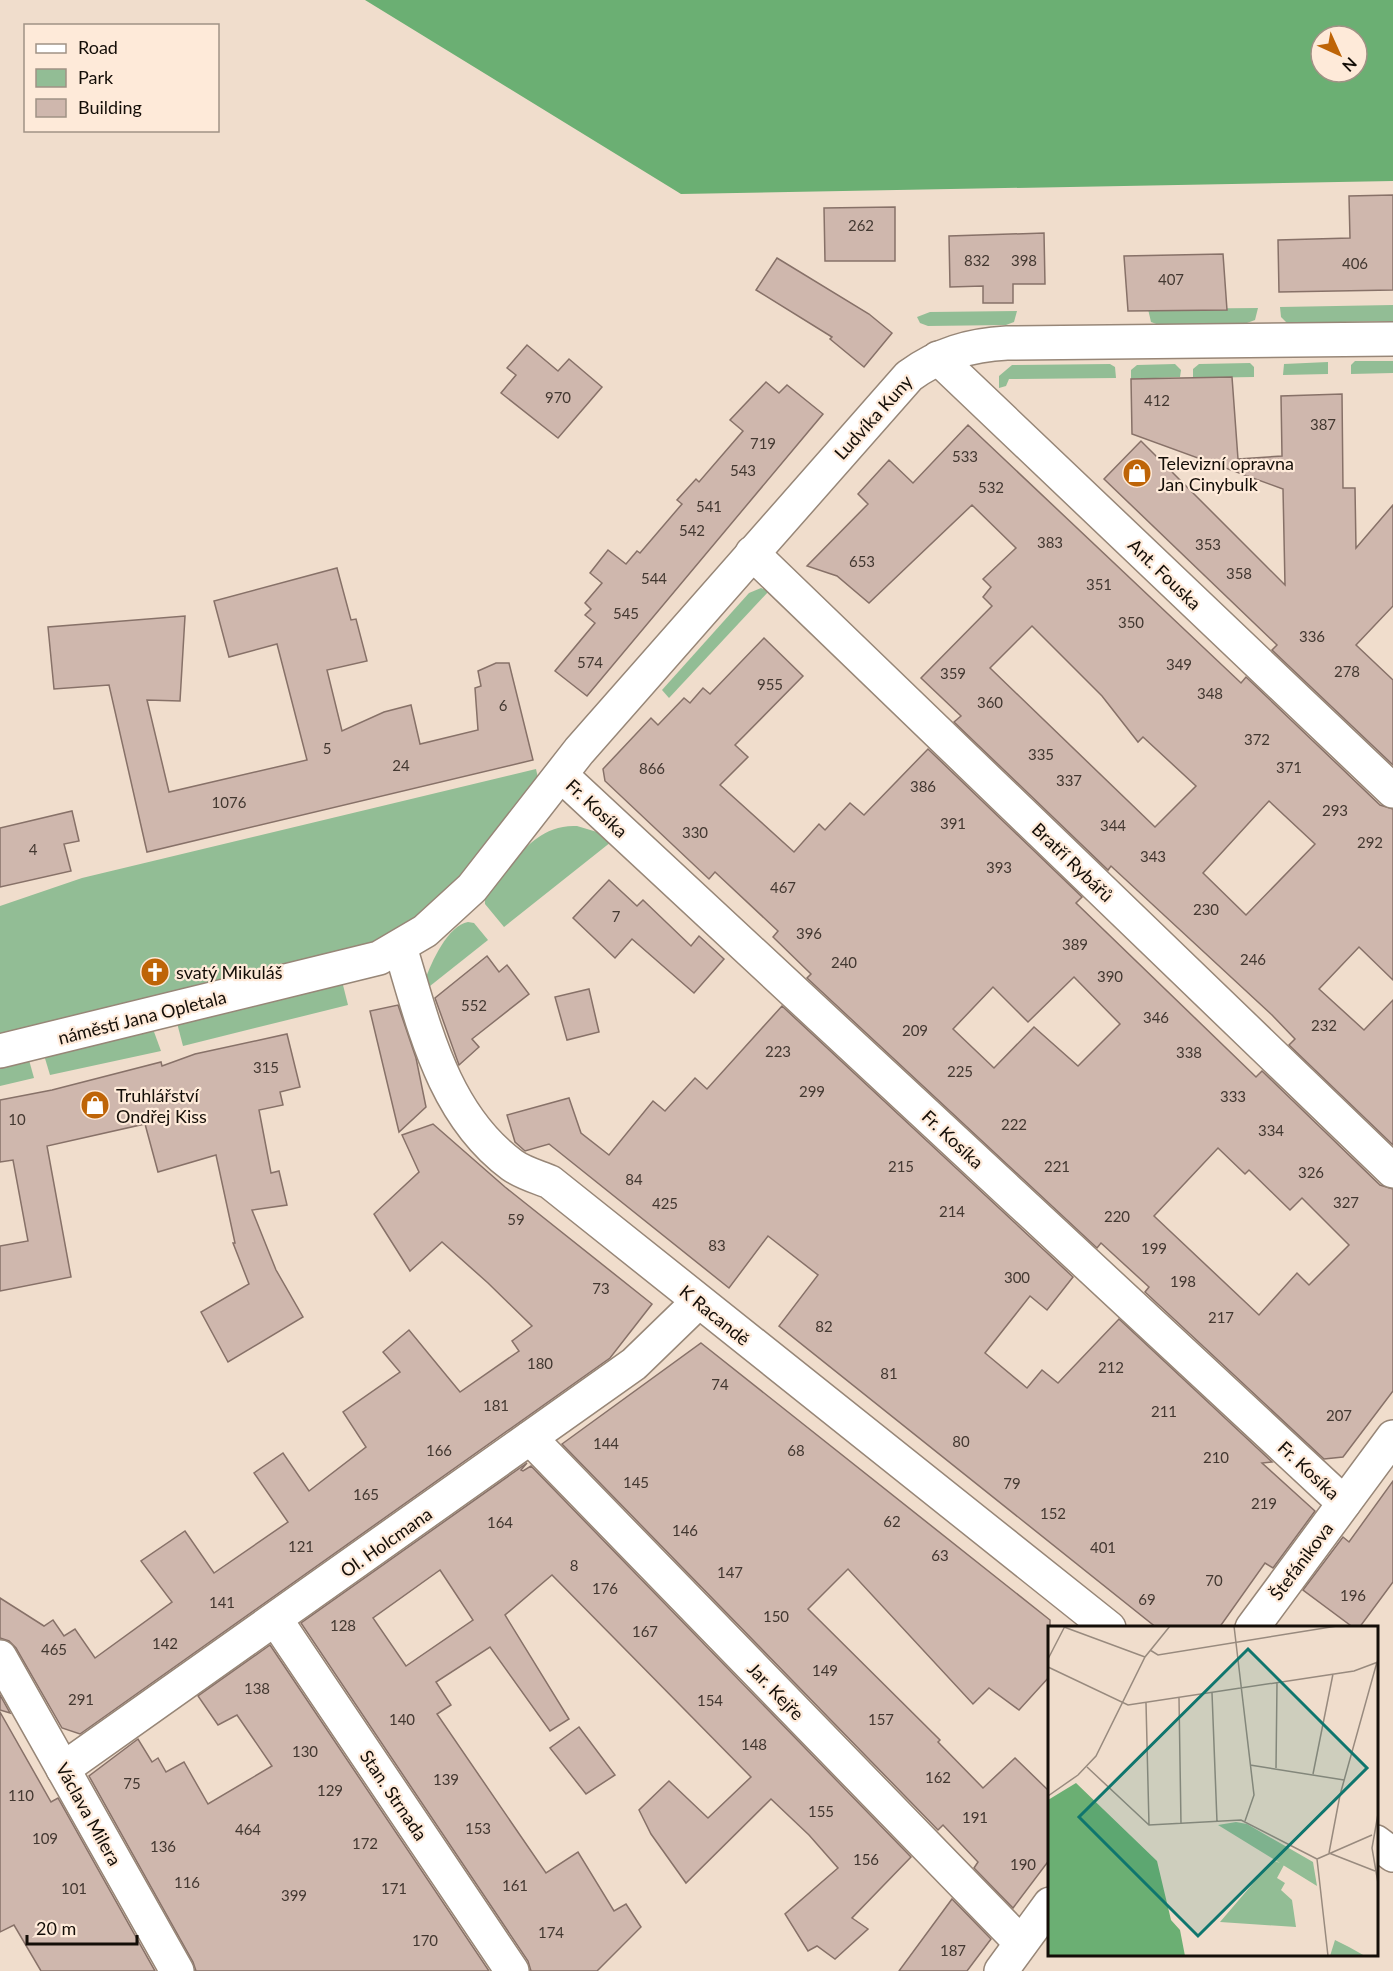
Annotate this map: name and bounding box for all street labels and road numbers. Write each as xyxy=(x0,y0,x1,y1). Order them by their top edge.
street label: Ludvíka Kuny xyxy=(829,370,917,464)
street label: Ant. Fouska xyxy=(1124,534,1206,614)
street label: Fr. Kosíka xyxy=(562,774,632,842)
street label: Bratří Rybářů xyxy=(1028,818,1118,906)
street label: náměstí Jana Opletala xyxy=(56,985,228,1049)
street label: Fr. Kosíka xyxy=(918,1105,988,1173)
street label: K Racandě xyxy=(676,1280,754,1350)
street label: Fr. Kosíka xyxy=(1274,1436,1344,1504)
street label: Ol. Holcmana xyxy=(336,1502,436,1582)
street label: Štefánikova xyxy=(1265,1518,1337,1604)
street label: Jar. Kejře xyxy=(743,1658,809,1724)
street label: Stan. Strnada xyxy=(356,1746,432,1844)
street label: Václava Milera xyxy=(52,1759,126,1869)

